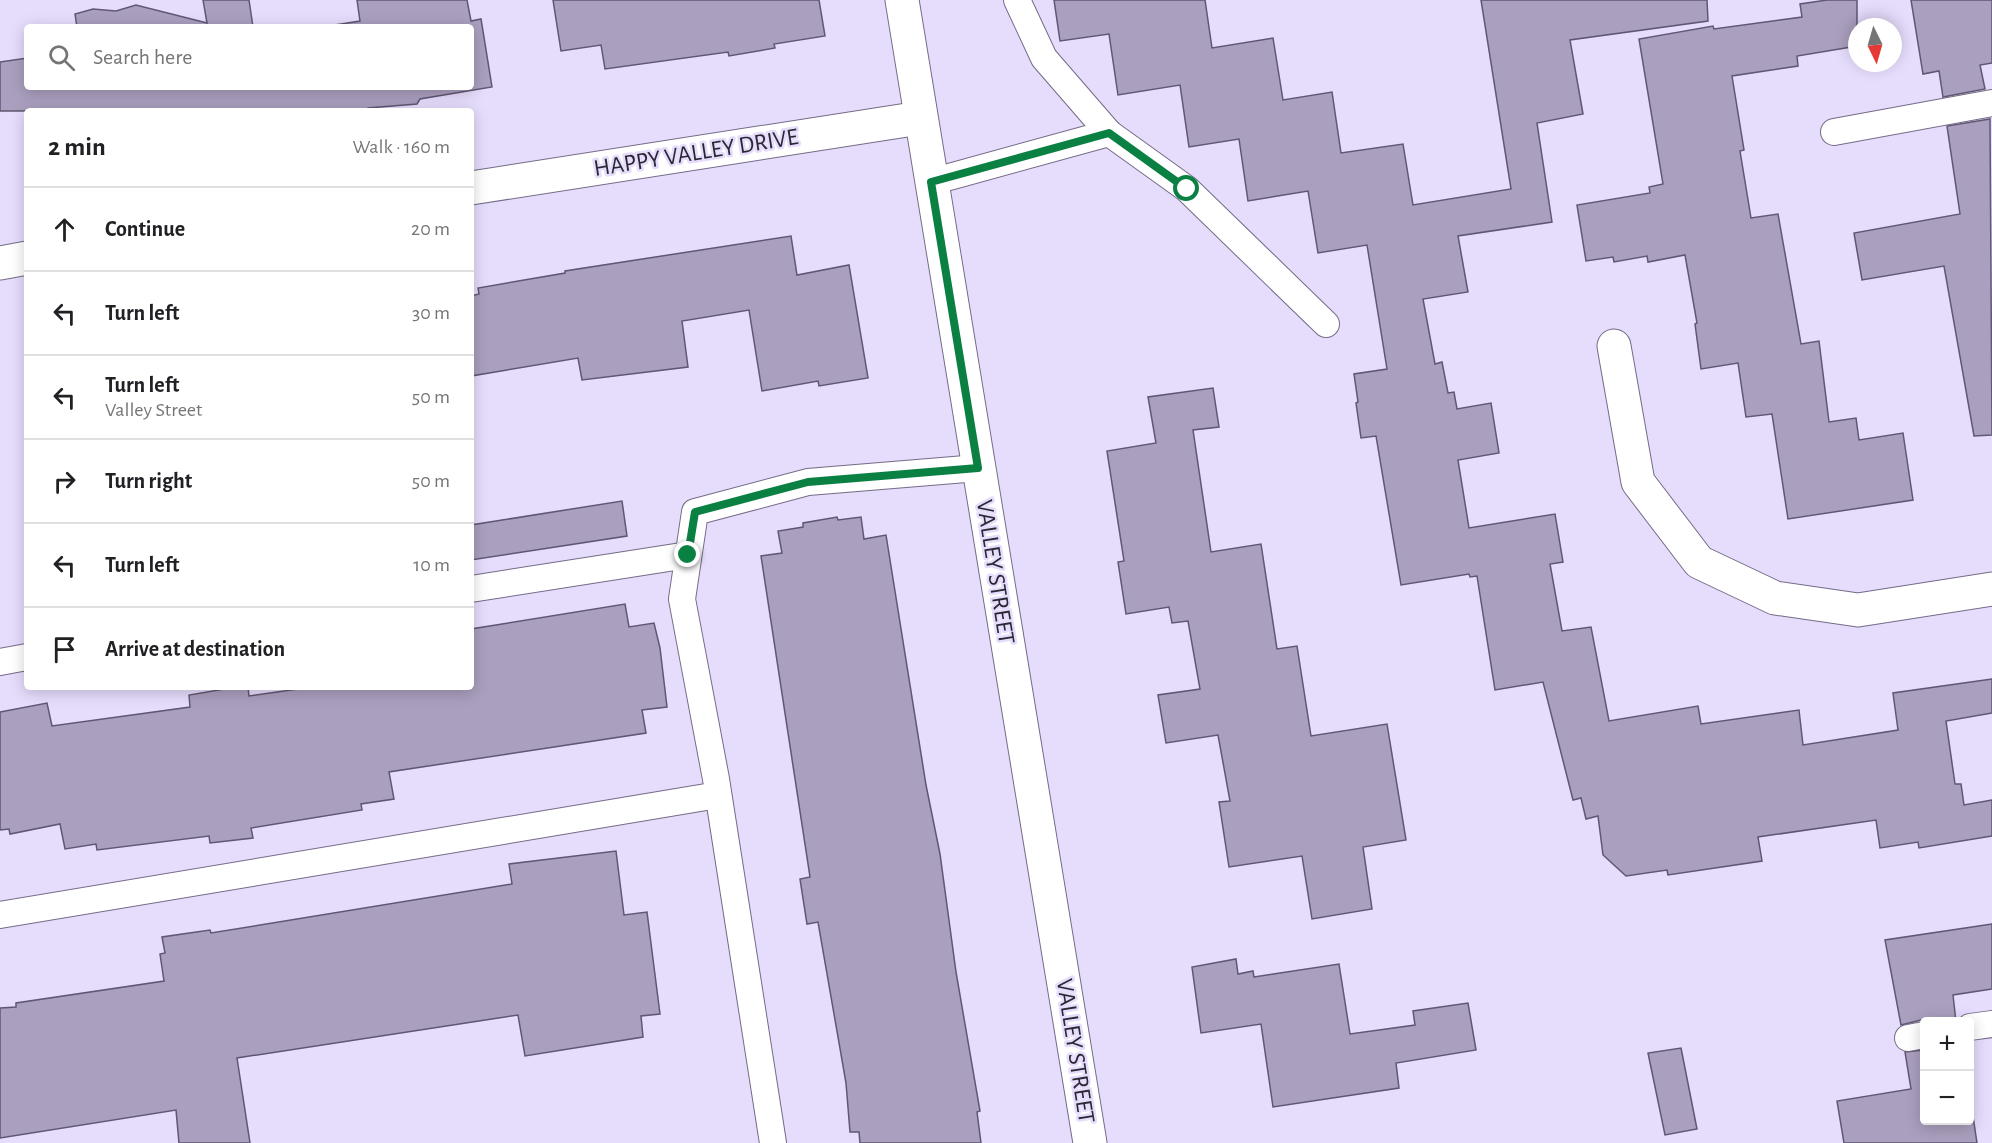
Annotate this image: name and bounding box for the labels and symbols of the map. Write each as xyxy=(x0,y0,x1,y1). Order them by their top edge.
north arrow xyxy=(1848,18,1902,72)
street label: HAPPY VALLEY DRIVE xyxy=(592,125,800,181)
route start xyxy=(1173,175,1199,201)
street label: VALLEY STREET xyxy=(972,498,1018,646)
route end xyxy=(674,541,700,567)
street label: VALLEY STREET xyxy=(1052,977,1098,1125)

